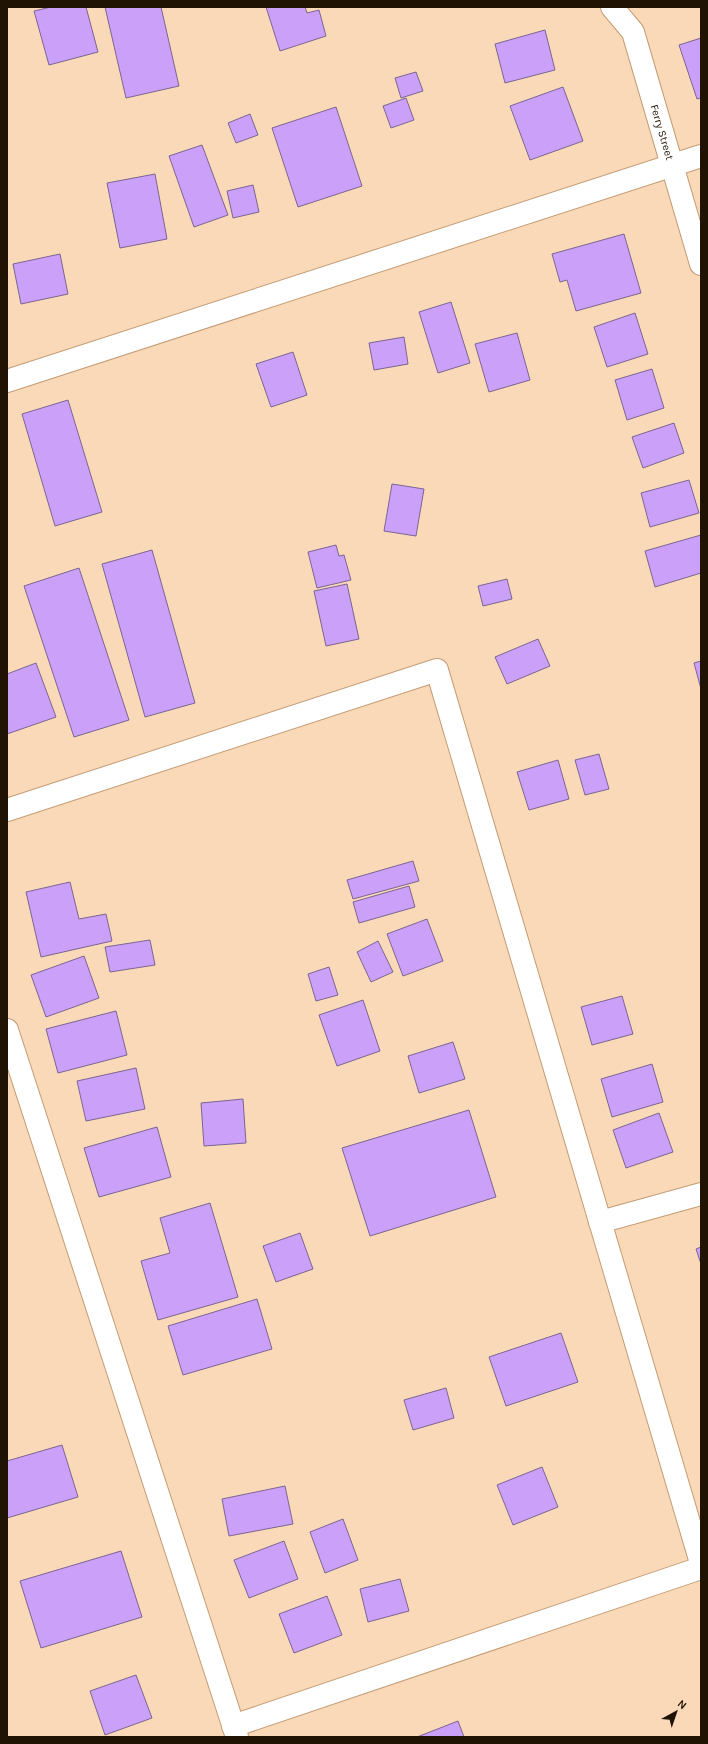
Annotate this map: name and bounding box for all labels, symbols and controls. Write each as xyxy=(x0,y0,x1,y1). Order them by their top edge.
street label: Ferry Street xyxy=(648,103,677,161)
north arrow xyxy=(656,1692,696,1732)
text: N xyxy=(675,1697,689,1712)

